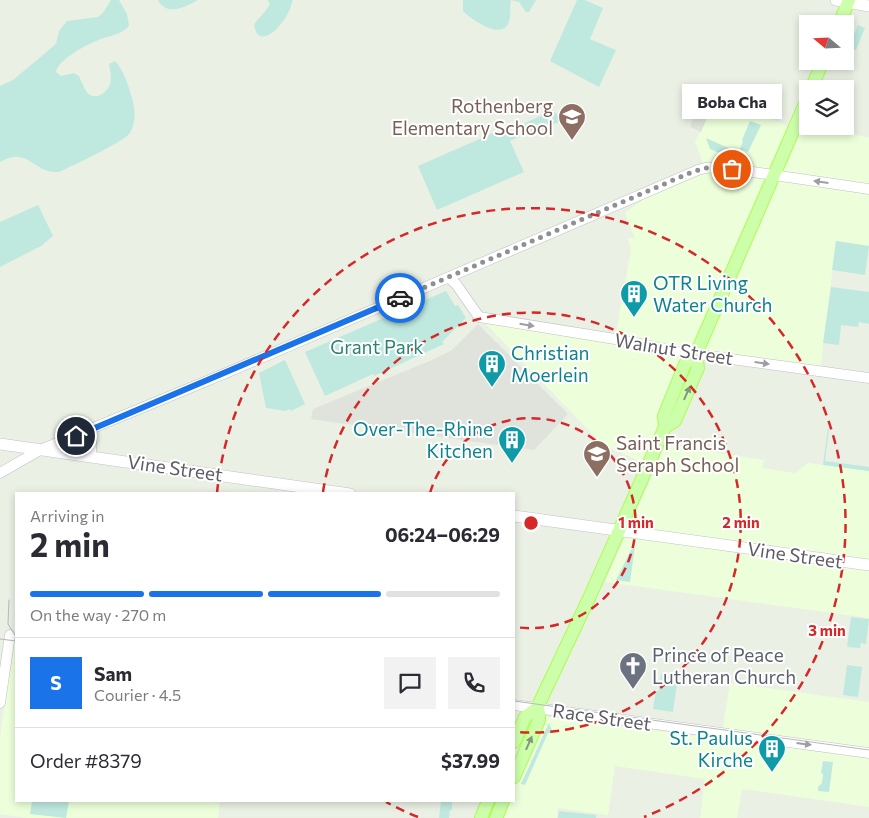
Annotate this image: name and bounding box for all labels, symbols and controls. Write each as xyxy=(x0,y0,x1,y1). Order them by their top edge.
north arrow xyxy=(799,15,854,70)
map controls xyxy=(799,15,854,135)
button: layers xyxy=(799,80,854,135)
callout: Boba Cha xyxy=(682,84,782,119)
text: Boba Cha xyxy=(697,92,767,111)
place label: Rothenberg Elementary School xyxy=(392,94,553,139)
school or university icon: Rothenberg Elementary School xyxy=(557,102,587,141)
pin xyxy=(711,148,753,190)
icon: bag xyxy=(718,155,746,183)
one-way arrow xyxy=(813,178,829,186)
place label: OTR Living Water Church xyxy=(653,271,772,316)
courier xyxy=(375,273,425,323)
building icon: OTR Living Water Church xyxy=(619,279,649,318)
icon: car xyxy=(386,284,414,312)
one-way arrow xyxy=(519,321,535,329)
street label: Walnut Street xyxy=(613,328,735,369)
park label: Grant Park xyxy=(330,335,424,358)
place label: Christian Moerlein xyxy=(511,341,589,386)
building icon: Christian Moerlein xyxy=(477,349,507,388)
one-way arrow xyxy=(754,359,770,367)
one-way arrow xyxy=(683,386,691,400)
pin xyxy=(55,415,97,457)
place label: Over-The-Rhine Kitchen xyxy=(353,417,493,462)
icon: home xyxy=(62,422,90,450)
building icon: Over-The-Rhine Kitchen xyxy=(497,425,527,464)
place label: Saint Francis Seraph School xyxy=(616,431,739,476)
school or university icon: Saint Francis Seraph School xyxy=(582,439,612,478)
street label: Vine Street xyxy=(126,449,224,486)
text: Arriving in xyxy=(30,506,104,525)
text: 1 min xyxy=(618,513,654,531)
text: 2 min xyxy=(722,513,760,531)
centre of rings xyxy=(522,514,540,532)
text: 06:24–06:29 xyxy=(385,523,500,546)
text: 2 min xyxy=(30,524,110,564)
street label: Vine Street xyxy=(746,536,844,573)
text: On the way · 270 m xyxy=(30,605,166,624)
text: 3 min xyxy=(808,621,846,639)
place label: Prince of Peace Lutheran Church xyxy=(652,643,796,688)
church icon: Prince of Peace Lutheran Church xyxy=(618,651,648,690)
button: chat xyxy=(384,657,436,709)
button: phone xyxy=(448,657,500,709)
text: Sam xyxy=(94,662,132,685)
text: S xyxy=(50,671,62,694)
text: Courier · 4.5 xyxy=(94,685,181,704)
street label: Race Street xyxy=(551,698,653,735)
place label: St. Paulus Kirche xyxy=(670,726,753,771)
building icon: St. Paulus Kirche xyxy=(757,734,787,773)
one-way arrow xyxy=(525,736,533,750)
one-way arrow xyxy=(796,740,812,748)
text: Order #8379 xyxy=(30,749,142,772)
text: $37.99 xyxy=(441,749,500,772)

